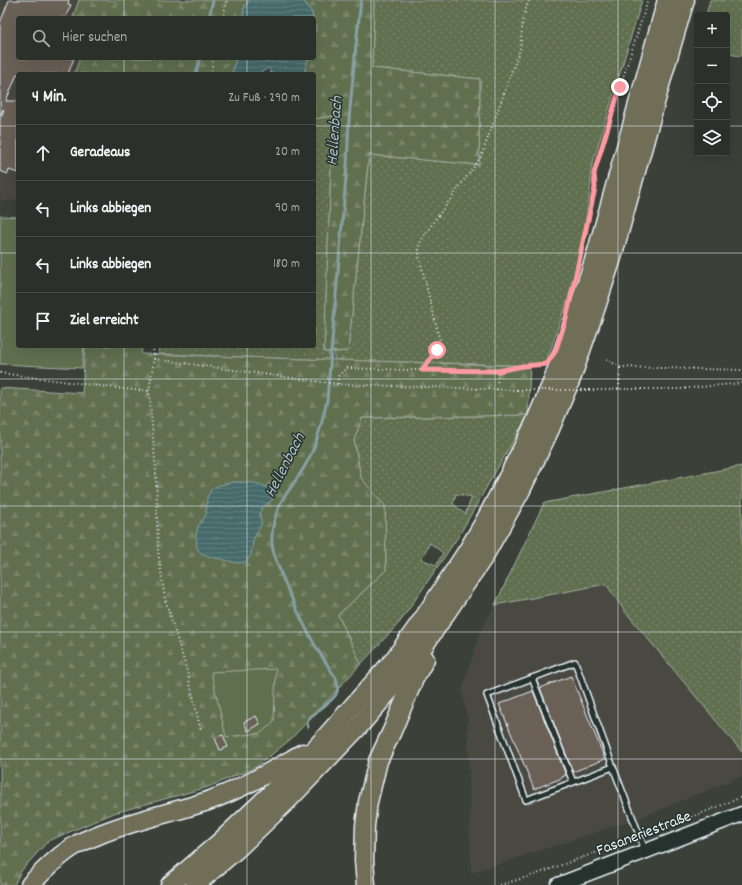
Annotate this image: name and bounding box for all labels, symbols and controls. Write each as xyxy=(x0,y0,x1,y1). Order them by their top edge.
map controls xyxy=(694,12,730,156)
button: + xyxy=(694,12,730,48)
search box xyxy=(16,16,316,60)
icon: search xyxy=(30,27,52,49)
text: Hier suchen xyxy=(62,27,127,49)
button: − xyxy=(694,48,730,84)
route end xyxy=(611,78,629,96)
button: locate xyxy=(694,84,730,120)
text: 4 Min. xyxy=(32,86,67,110)
text: Zu Fuß · 290 m xyxy=(229,89,300,108)
water label: Hellenbach xyxy=(322,94,350,167)
button: layers xyxy=(694,120,730,156)
icon: ahead xyxy=(32,142,54,164)
text: Geradeaus xyxy=(70,142,130,164)
text: 20 m xyxy=(275,143,300,162)
icon: left xyxy=(32,198,54,220)
text: Links abbiegen xyxy=(70,198,151,220)
text: 90 m xyxy=(275,199,300,218)
icon: left xyxy=(32,254,54,276)
text: Links abbiegen xyxy=(70,254,151,276)
text: 180 m xyxy=(273,255,300,274)
icon: arrive xyxy=(32,310,54,332)
text: Ziel erreicht xyxy=(70,310,138,332)
route start xyxy=(428,341,446,359)
water label: Hellenbach xyxy=(260,428,313,502)
street label: Fasaneriestraße xyxy=(593,805,695,863)

